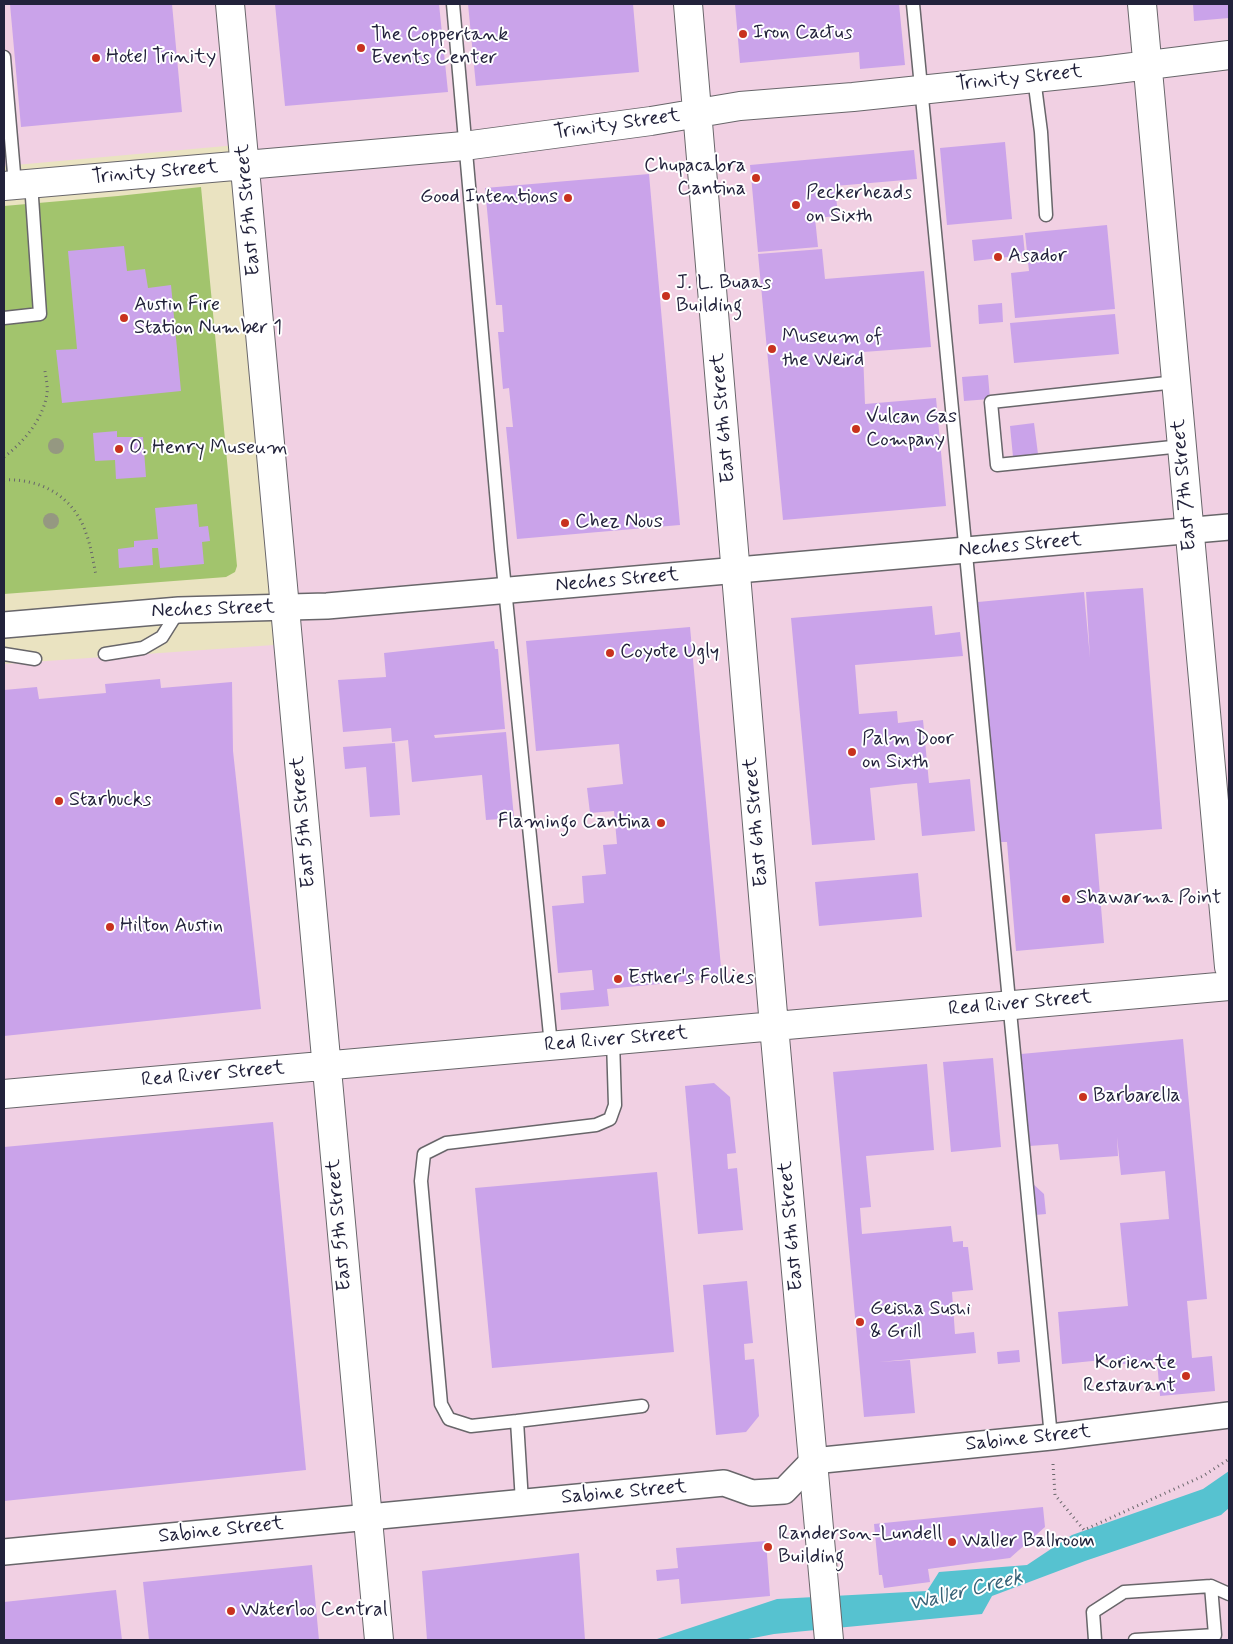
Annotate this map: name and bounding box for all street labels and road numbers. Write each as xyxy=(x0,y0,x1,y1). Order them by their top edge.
street label: Trinity Street xyxy=(955,60,1083,98)
street label: Trinity Street xyxy=(553,104,681,146)
street label: East 5th Street xyxy=(231,143,267,277)
street label: Trinity Street xyxy=(91,156,219,190)
street label: East 6th Street xyxy=(706,352,742,484)
street label: East 7th Street xyxy=(1167,418,1203,552)
street label: Neches Street xyxy=(957,529,1083,563)
street label: Neches Street xyxy=(554,564,680,598)
street label: Neches Street xyxy=(151,596,275,624)
street label: East 5th Street xyxy=(286,755,322,889)
street label: East 6th Street xyxy=(739,756,775,888)
street label: Red River Street xyxy=(947,986,1093,1022)
street label: Red River Street xyxy=(543,1022,689,1058)
street label: Red River Street xyxy=(140,1057,286,1093)
street label: East 5th Street xyxy=(322,1158,358,1292)
street label: East 6th Street xyxy=(774,1160,810,1292)
street label: Sabine Street xyxy=(964,1421,1092,1457)
street label: Sabine Street xyxy=(560,1476,688,1510)
street label: Sabine Street xyxy=(157,1513,285,1549)

